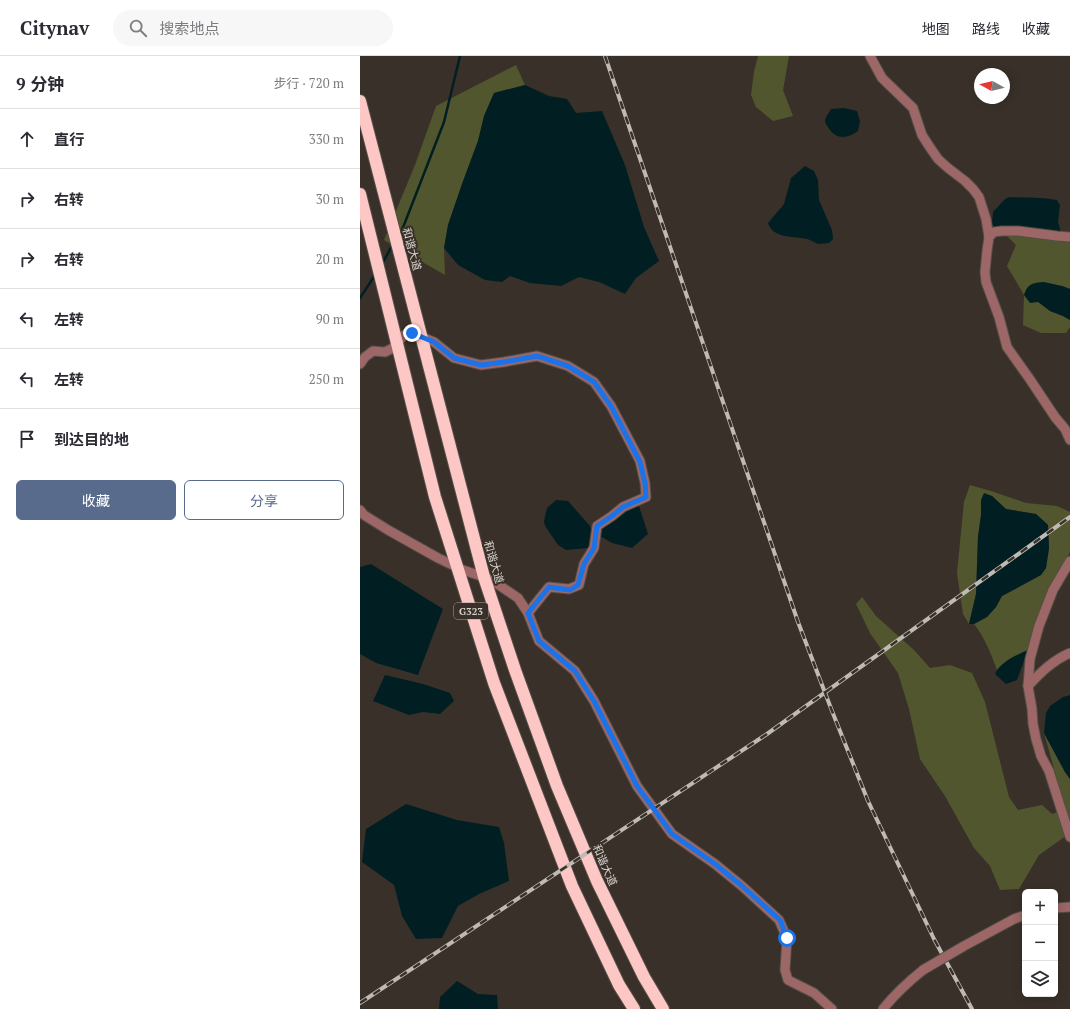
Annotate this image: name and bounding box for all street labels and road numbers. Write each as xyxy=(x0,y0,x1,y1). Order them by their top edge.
street label: 和谐大道 xyxy=(400,226,424,272)
street label: 和谐大道 xyxy=(481,539,507,585)
road number: G323 xyxy=(454,603,488,619)
street label: 和谐大道 xyxy=(590,842,620,888)

